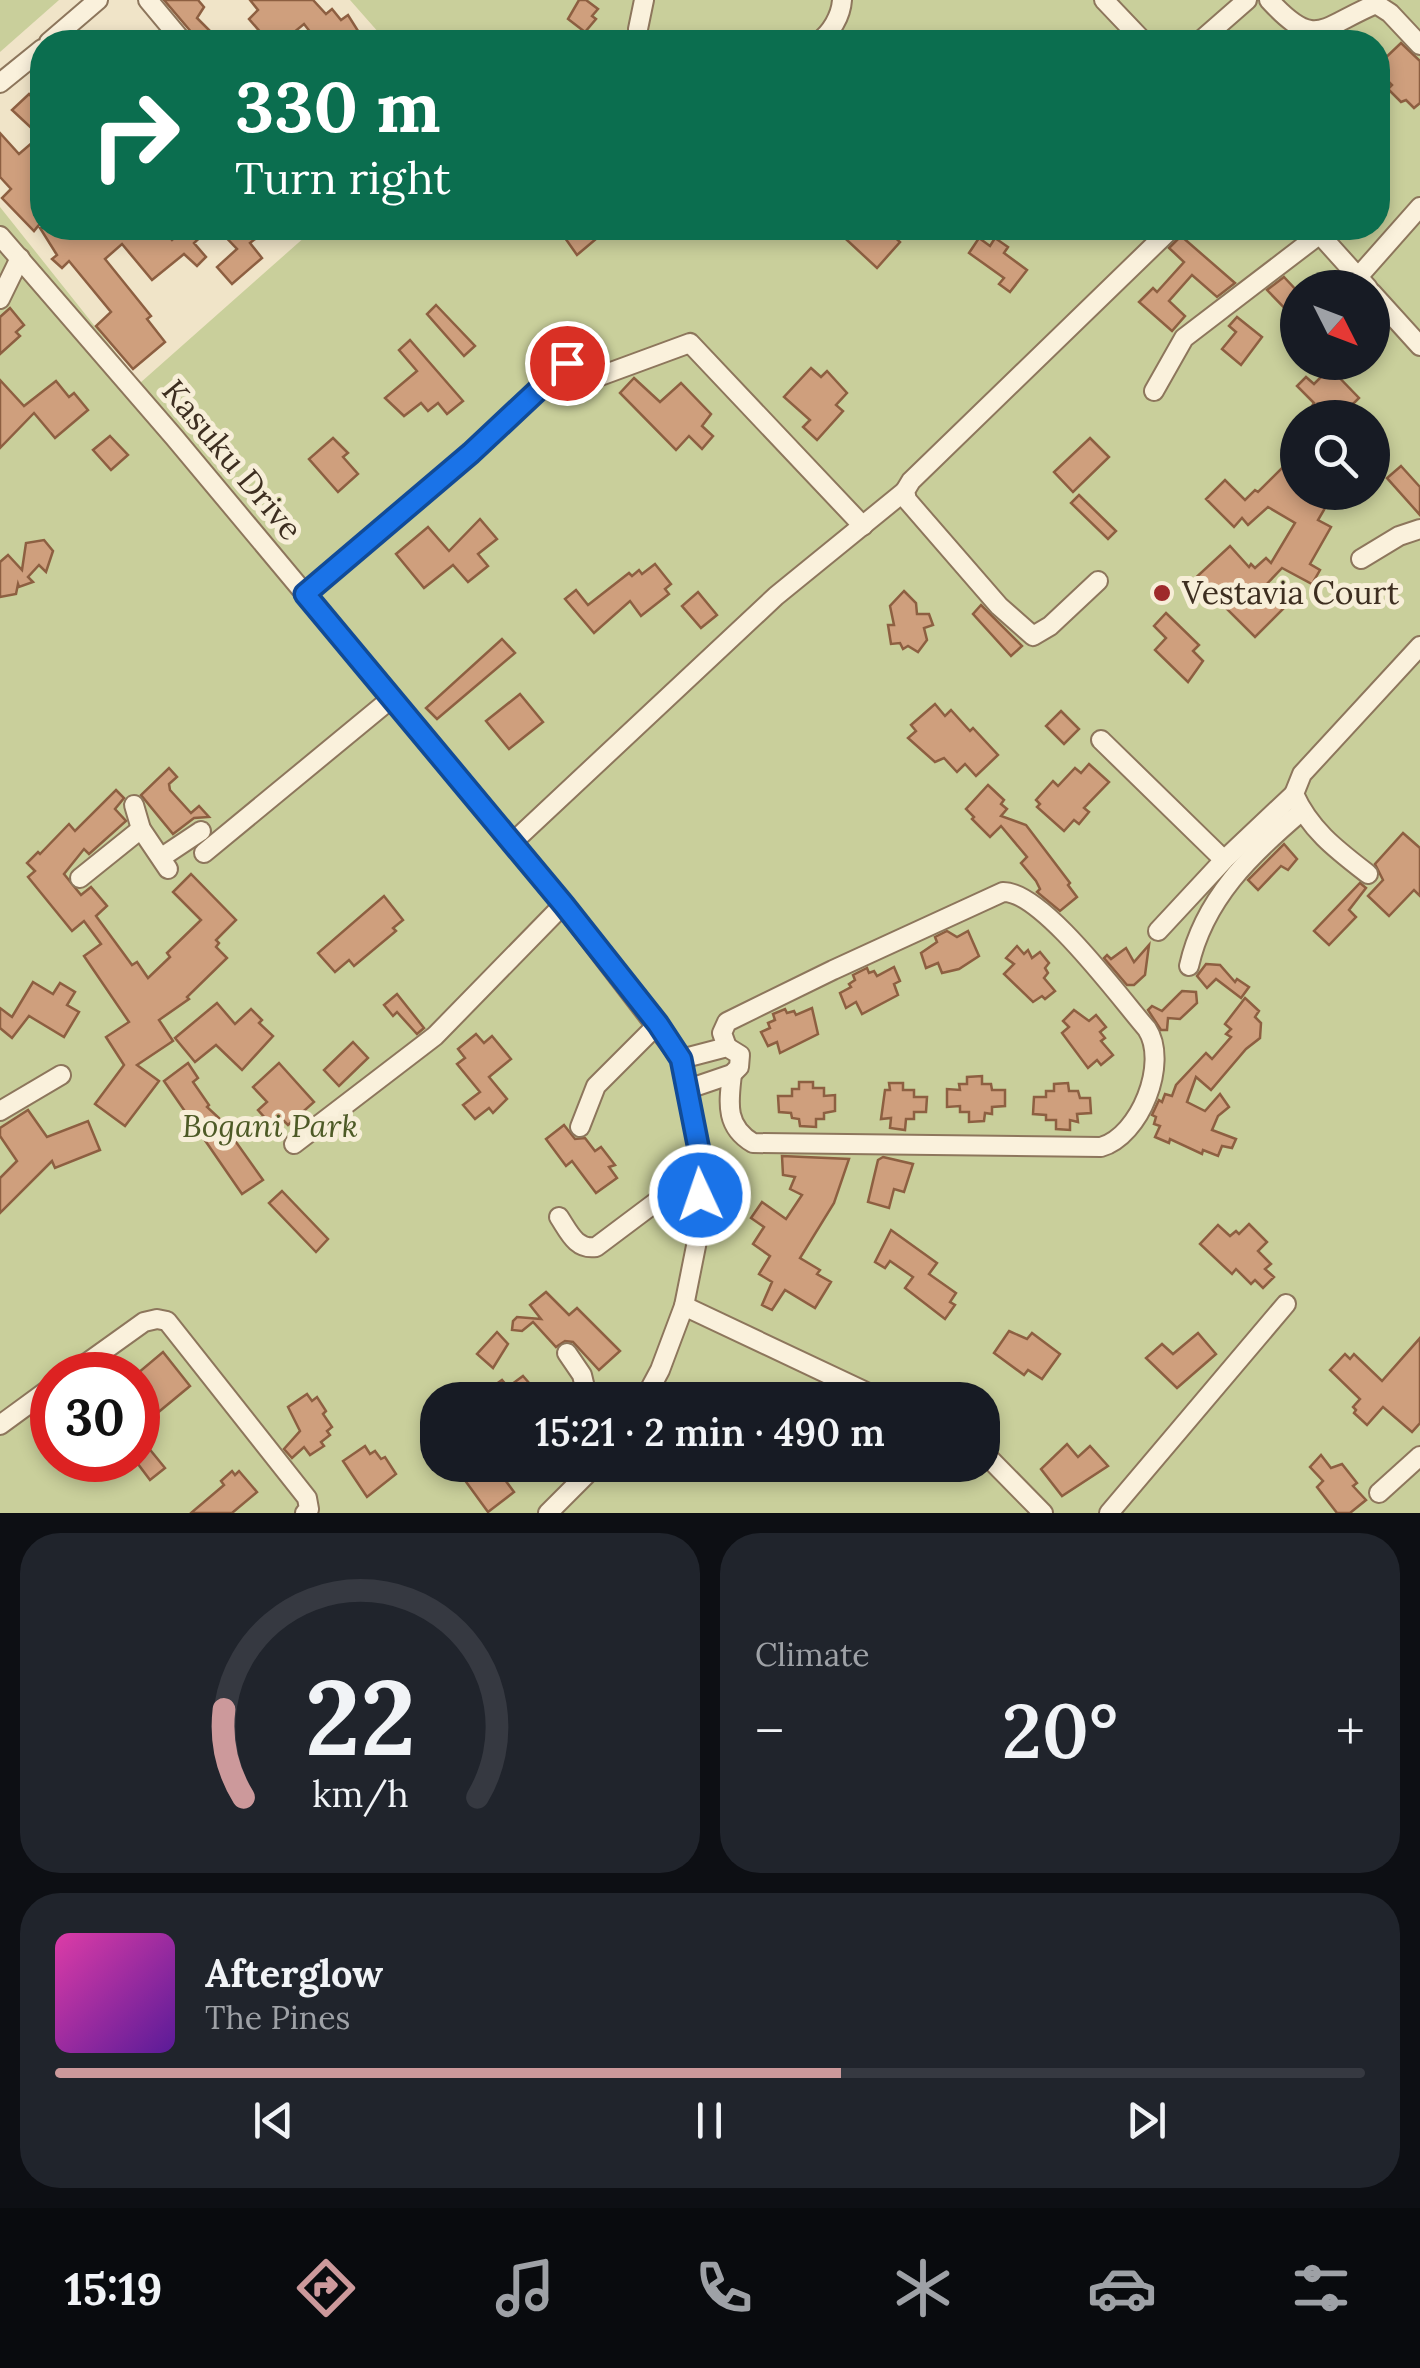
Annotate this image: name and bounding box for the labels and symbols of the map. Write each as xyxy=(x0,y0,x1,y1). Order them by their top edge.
north arrow xyxy=(1280,270,1390,380)
pin xyxy=(525,321,610,406)
street label: Kasuku Drive xyxy=(153,371,311,548)
place label: Vestavia Court xyxy=(1181,572,1400,613)
marker: Vestavia Court xyxy=(1151,582,1173,604)
park label: Bogani Park xyxy=(182,1105,358,1146)
position arrow xyxy=(648,1143,752,1247)
speed limit sign: 30 xyxy=(30,1352,160,1482)

